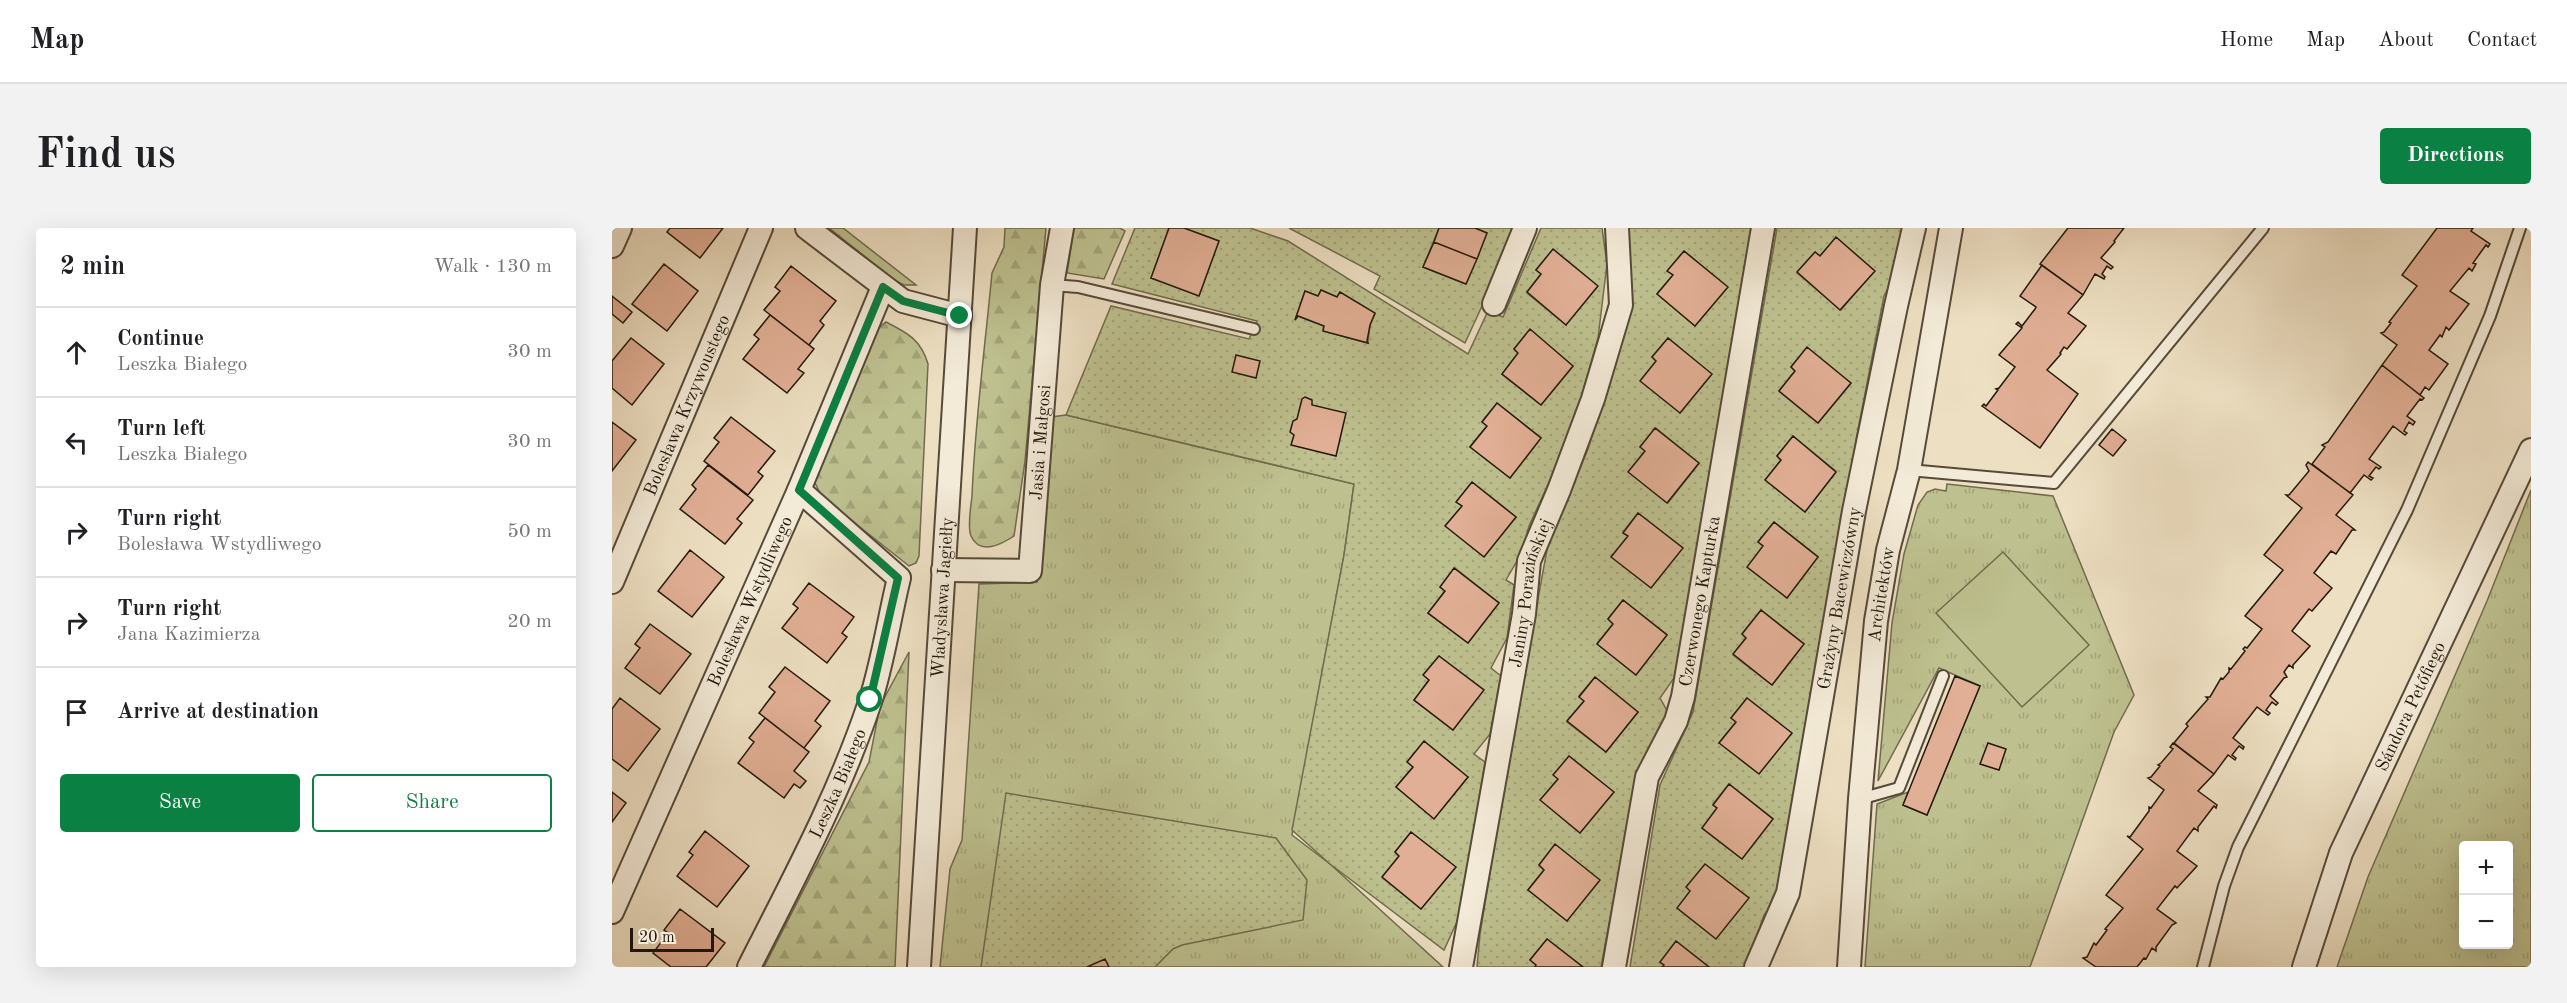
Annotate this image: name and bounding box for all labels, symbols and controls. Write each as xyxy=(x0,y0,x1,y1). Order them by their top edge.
text: Map xyxy=(30,27,84,55)
text: Home xyxy=(2220,30,2273,51)
text: Map xyxy=(2306,30,2345,51)
text: About xyxy=(2378,30,2434,51)
text: Contact xyxy=(2467,30,2537,51)
button: Directions xyxy=(2380,128,2531,184)
text: Find us xyxy=(36,135,175,177)
text: 2 min xyxy=(60,254,125,280)
text: Walk · 130 m xyxy=(433,257,552,277)
route end xyxy=(946,302,972,328)
street label: Bolesława Krzywoustego xyxy=(641,312,733,498)
text: Continue xyxy=(117,328,204,350)
icon: ahead xyxy=(60,336,93,369)
text: 30 m xyxy=(507,342,552,362)
text: Leszka Białego xyxy=(117,355,247,375)
street label: Jasia i Małgosi xyxy=(1027,384,1054,501)
text: Turn left xyxy=(117,418,206,440)
icon: left xyxy=(60,426,93,459)
text: 30 m xyxy=(507,432,552,452)
text: Leszka Białego xyxy=(117,445,247,465)
street label: Grażyny Bacewiczówny xyxy=(1815,505,1865,691)
text: Turn right xyxy=(117,508,221,530)
street label: Bolesława Wstydliwego xyxy=(705,514,796,689)
street label: Czerwonego Kapturka xyxy=(1677,515,1724,688)
icon: right xyxy=(60,516,93,549)
street label: Władysława Jagiełły xyxy=(929,516,957,679)
street label: Janiny Porazińskiej xyxy=(1507,516,1556,669)
text: 50 m xyxy=(507,522,552,542)
text: Bolesława Wstydliwego xyxy=(117,535,322,555)
street label: Architektów xyxy=(1866,545,1898,643)
text: Turn right xyxy=(117,598,221,620)
icon: right xyxy=(60,606,93,639)
text: 20 m xyxy=(507,612,552,632)
text: Jana Kazimierza xyxy=(117,625,261,645)
street label: Sándora Petőfiego xyxy=(2373,639,2449,774)
route start xyxy=(856,686,882,712)
icon: arrive xyxy=(60,696,93,729)
text: Arrive at destination xyxy=(117,701,319,723)
street label: Leszka Białego xyxy=(807,726,870,841)
button: Save xyxy=(60,774,300,832)
button: Share xyxy=(312,774,552,832)
map controls xyxy=(2459,841,2513,949)
button: + xyxy=(2459,841,2513,895)
button: − xyxy=(2459,895,2513,949)
scale bar xyxy=(630,925,714,952)
text: 20 m xyxy=(639,930,675,946)

